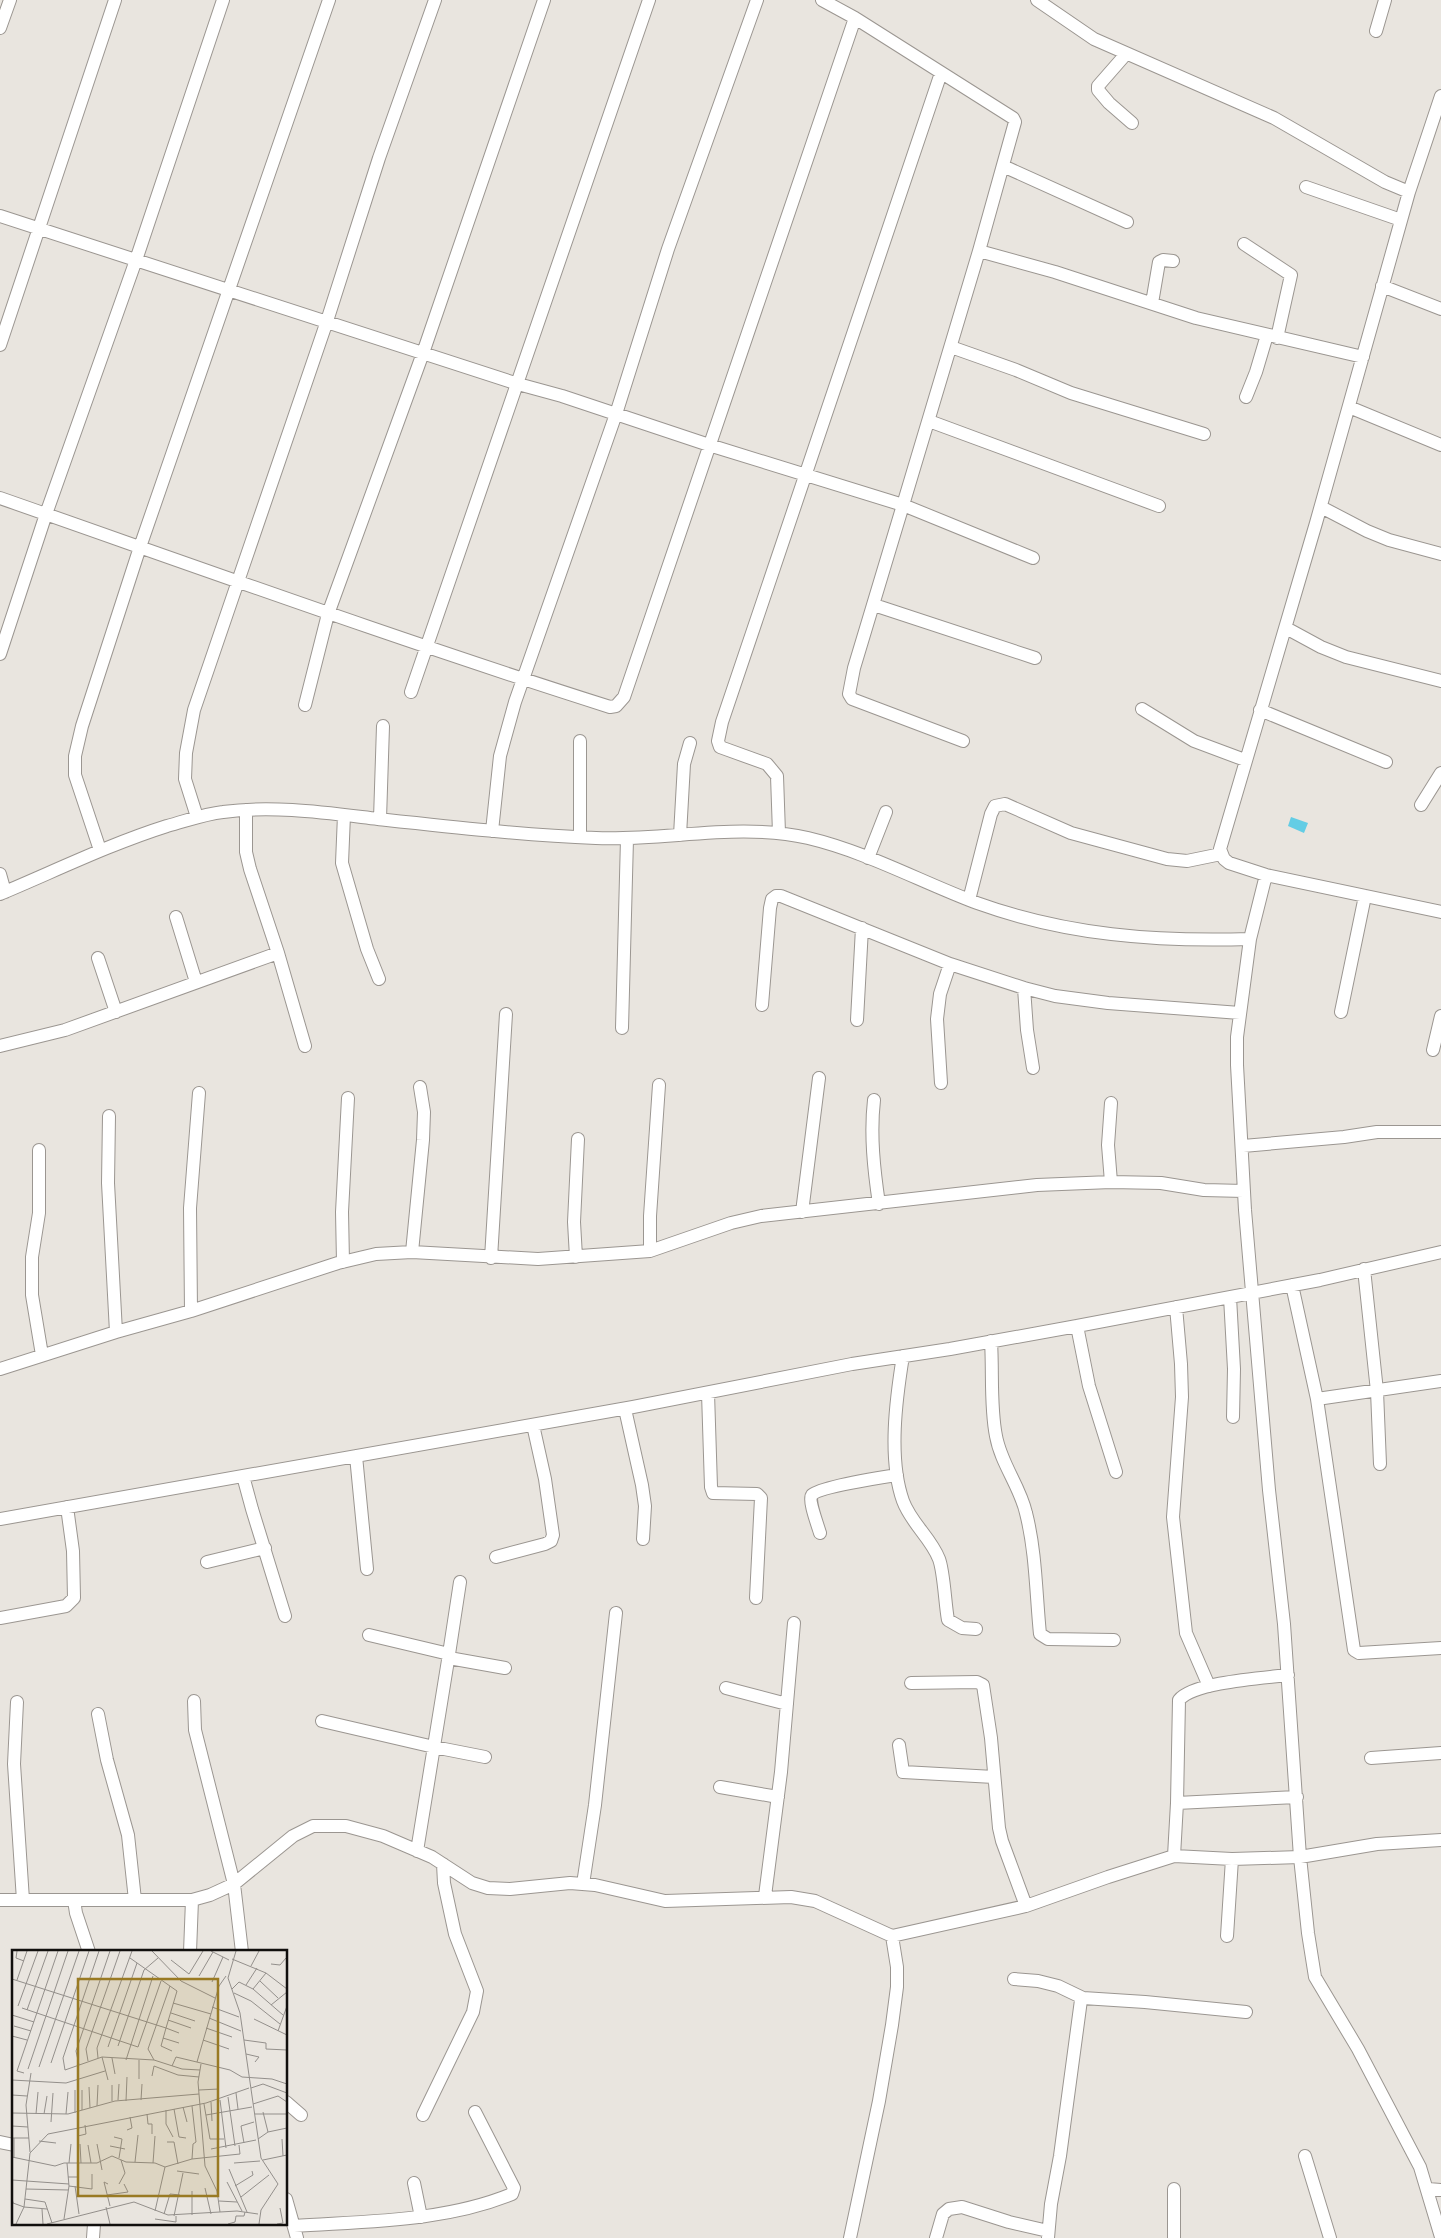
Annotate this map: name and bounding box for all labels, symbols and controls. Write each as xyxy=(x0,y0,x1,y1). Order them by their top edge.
inset map xyxy=(12,1950,288,2226)

